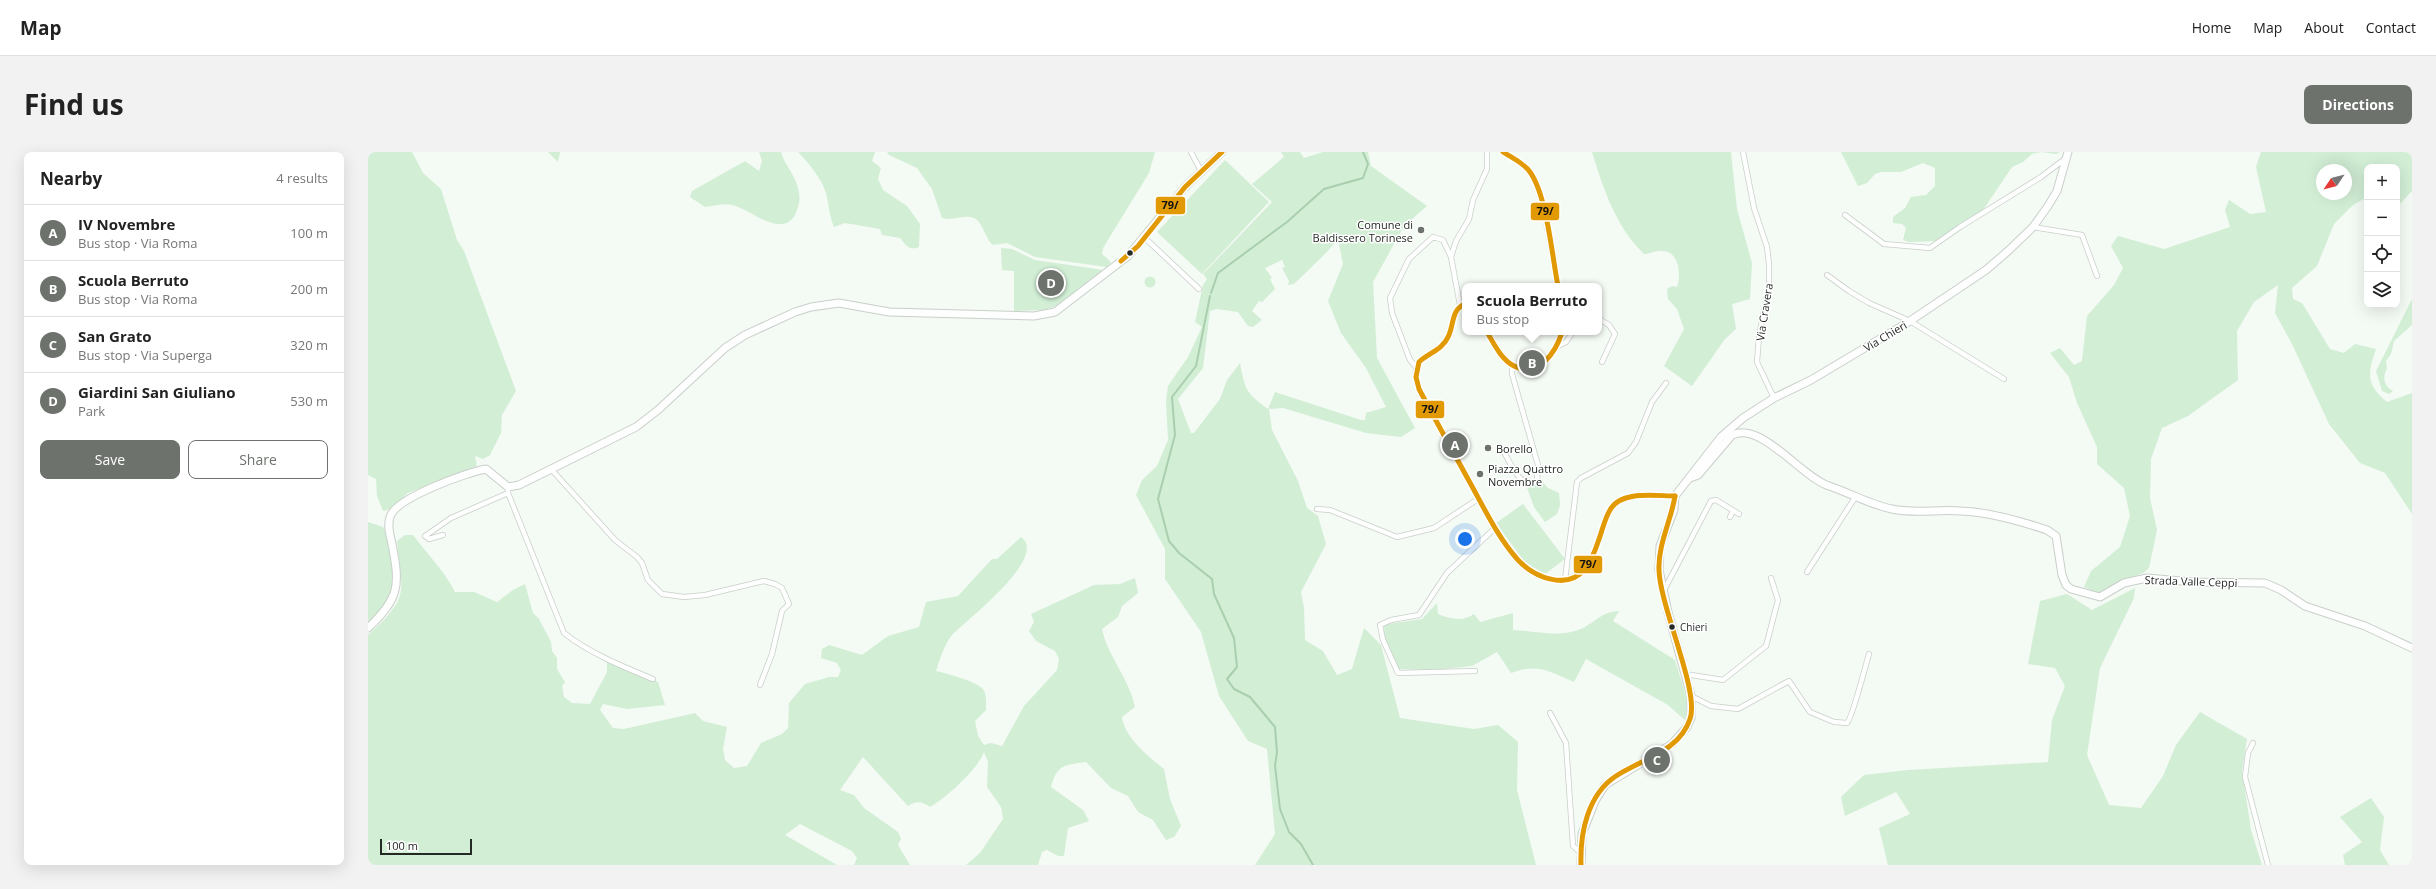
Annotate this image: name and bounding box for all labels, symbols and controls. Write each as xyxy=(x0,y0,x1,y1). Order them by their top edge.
text: Map xyxy=(20,15,61,41)
text: Home xyxy=(2192,18,2231,37)
text: Map xyxy=(2253,18,2282,37)
text: About xyxy=(2304,18,2344,37)
text: Contact xyxy=(2366,18,2416,37)
text: Find us xyxy=(24,85,124,123)
button: Directions xyxy=(2304,85,2412,124)
north arrow xyxy=(2316,164,2352,200)
map controls xyxy=(2364,164,2400,308)
button: + xyxy=(2364,164,2400,200)
text: Nearby xyxy=(40,167,102,190)
text: 4 results xyxy=(276,169,328,187)
line badge: 79/ xyxy=(1155,196,1186,215)
text: 79/ xyxy=(1161,197,1179,212)
button: − xyxy=(2364,200,2400,236)
line badge: 79/ xyxy=(1530,202,1560,221)
text: 79/ xyxy=(1536,203,1554,218)
text: IV Novembre xyxy=(78,214,175,234)
place label: Comune di Baldissero Torinese xyxy=(1313,217,1413,245)
text: A xyxy=(49,224,57,242)
text: 100 m xyxy=(290,224,328,242)
marker: Comune di Baldissero Torinese xyxy=(1416,225,1426,235)
text: Bus stop · Via Roma xyxy=(78,234,197,252)
button: locate xyxy=(2364,236,2400,272)
unlabelled marker xyxy=(1125,248,1135,258)
pin: D xyxy=(1038,268,1064,298)
text: Scuola Berruto xyxy=(78,270,189,290)
button: layers xyxy=(2364,272,2400,308)
text: B xyxy=(49,280,57,298)
text: 200 m xyxy=(290,280,328,298)
street label: Via Cravera xyxy=(1752,282,1776,342)
popup xyxy=(1462,283,1602,335)
text: Bus stop · Via Roma xyxy=(78,290,197,308)
text: Scuola Berruto xyxy=(1477,290,1587,310)
text: Bus stop xyxy=(1477,310,1529,328)
street label: Via Chieri xyxy=(1860,317,1910,355)
text: San Grato xyxy=(78,326,152,346)
text: C xyxy=(49,336,57,354)
text: 320 m xyxy=(290,336,328,354)
text: Bus stop · Via Superga xyxy=(78,346,212,364)
pin: B xyxy=(1519,348,1545,378)
text: Giardini San Giuliano xyxy=(78,382,235,402)
text: D xyxy=(48,392,58,410)
text: 530 m xyxy=(290,392,328,410)
line badge: 79/ xyxy=(1415,400,1445,419)
text: 79/ xyxy=(1421,401,1439,416)
text: Park xyxy=(78,402,105,420)
pin: A xyxy=(1442,430,1468,460)
button: Save xyxy=(40,440,180,479)
button: Share xyxy=(188,440,328,479)
place label: Borello xyxy=(1496,441,1533,456)
marker: Borello xyxy=(1483,443,1493,453)
place label: Piazza Quattro Novembre xyxy=(1488,461,1564,489)
marker: Piazza Quattro Novembre xyxy=(1475,469,1485,479)
your location xyxy=(1455,529,1475,549)
line badge: 79/ xyxy=(1573,555,1603,574)
text: 79/ xyxy=(1579,556,1597,571)
street label: Strada Valle Ceppi xyxy=(2144,572,2238,590)
place label: Chieri xyxy=(1680,620,1707,634)
marker: Chieri xyxy=(1667,622,1677,632)
pin: C xyxy=(1644,745,1670,775)
scale bar xyxy=(380,837,472,856)
text: 100 m xyxy=(386,838,418,853)

